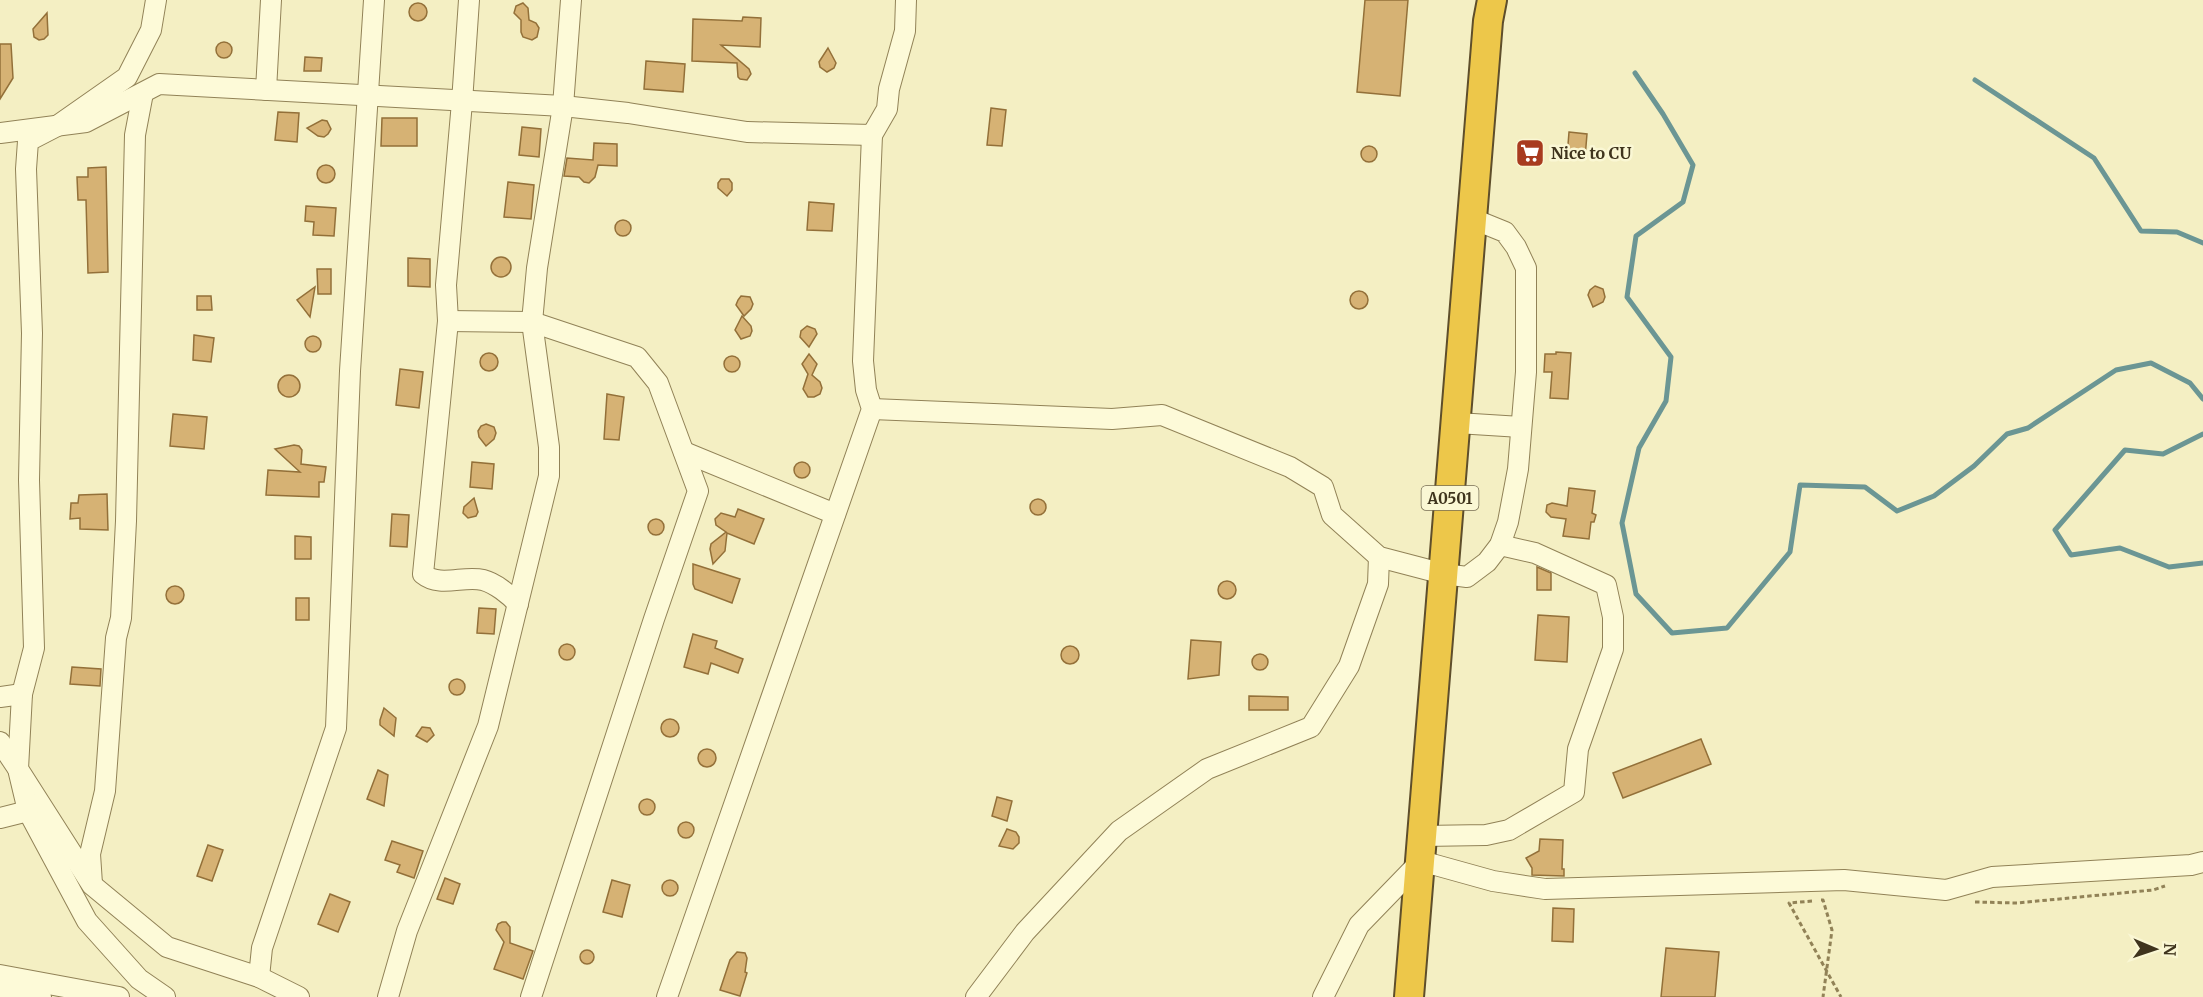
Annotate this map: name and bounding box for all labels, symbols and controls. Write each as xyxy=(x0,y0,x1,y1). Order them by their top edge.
supermarket icon: Nice to CU xyxy=(1514,137,1546,169)
place label: Nice to CU xyxy=(1551,143,1631,163)
road number: A0501 xyxy=(1422,486,1478,510)
north arrow xyxy=(2125,919,2185,979)
text: N xyxy=(2160,943,2180,957)

